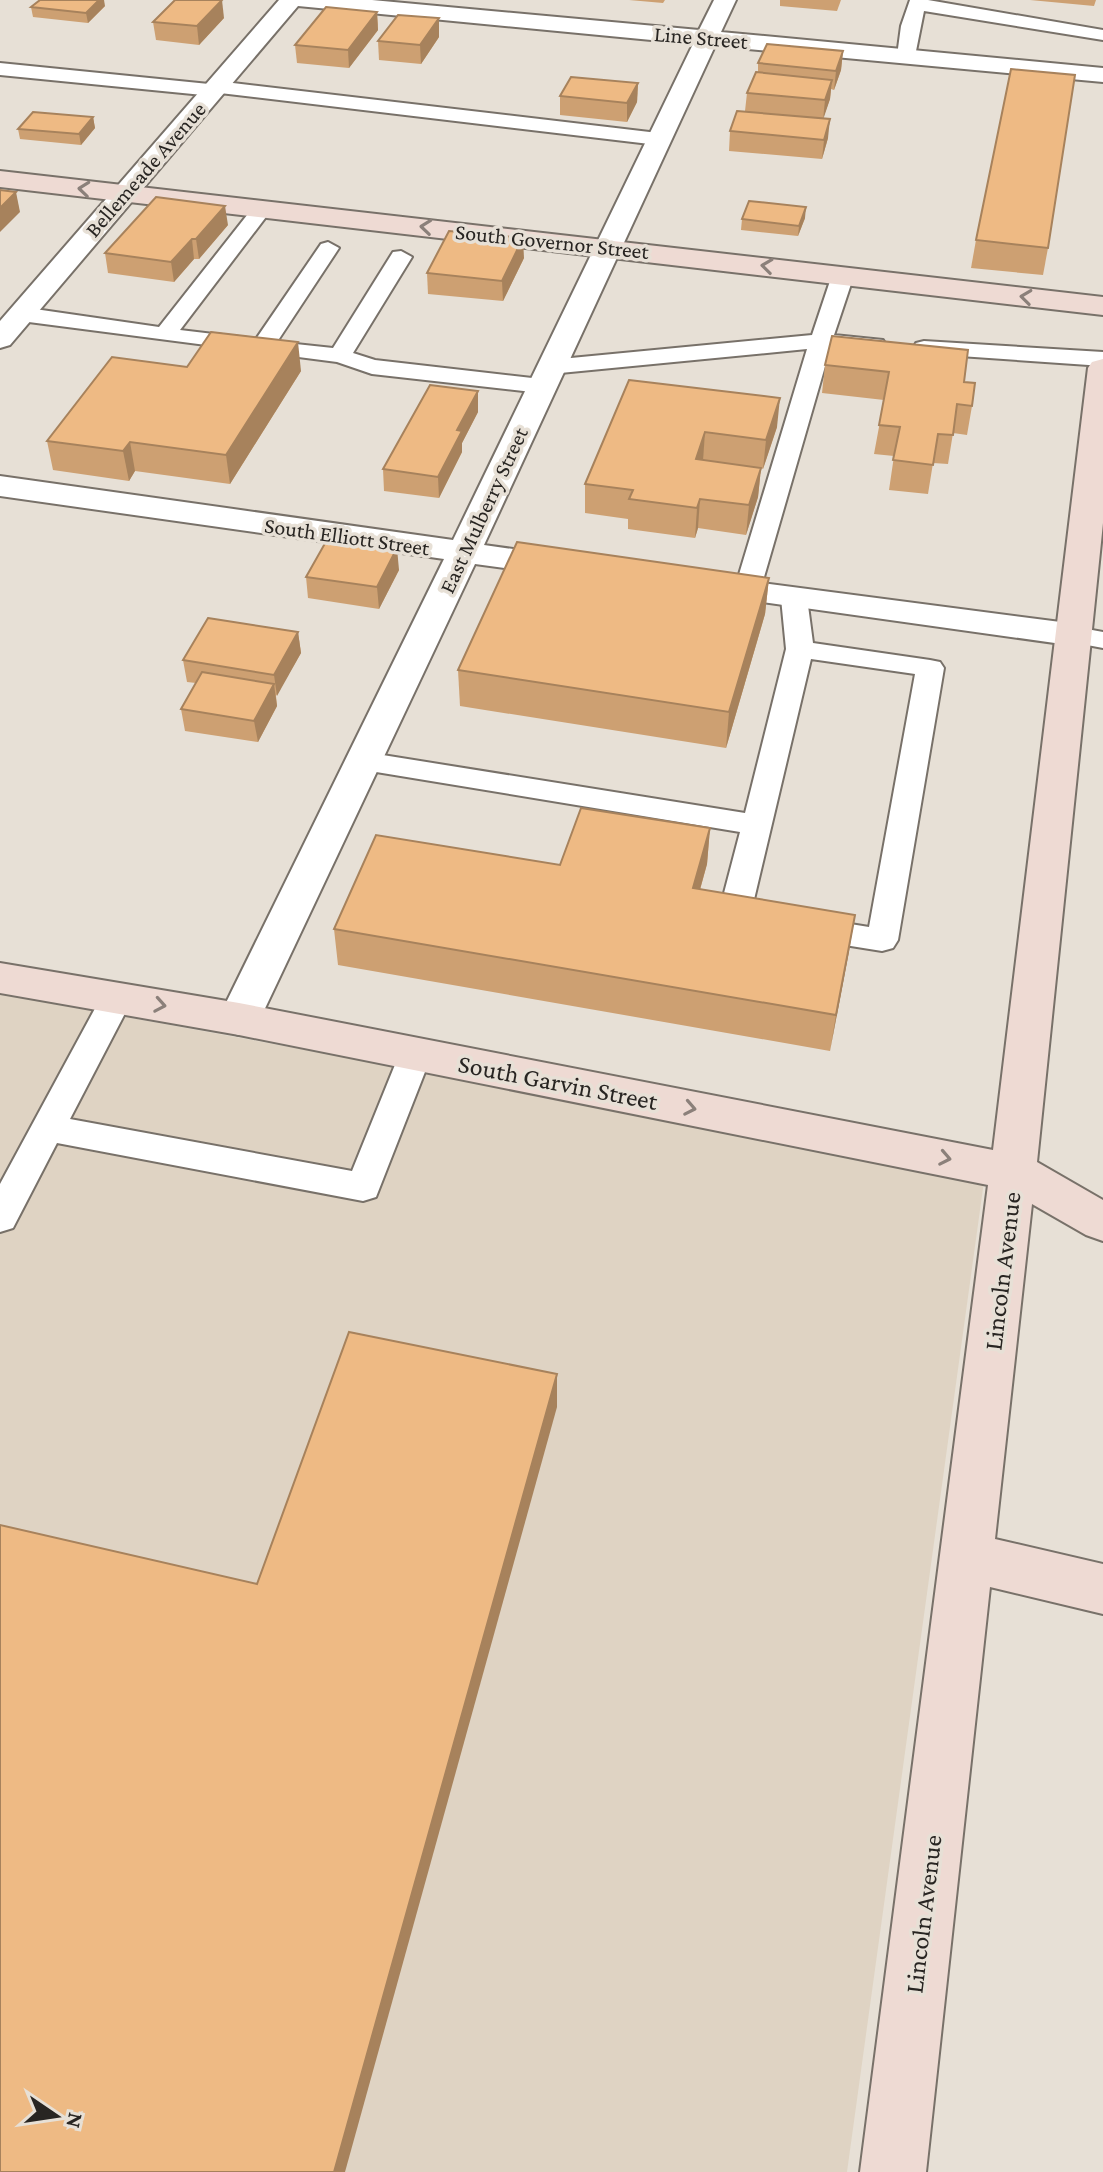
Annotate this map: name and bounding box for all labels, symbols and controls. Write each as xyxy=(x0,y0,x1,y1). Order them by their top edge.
street label: Line Street xyxy=(653,21,750,54)
street label: Bellemeade Avenue xyxy=(80,97,211,242)
one-way arrow xyxy=(77,180,90,197)
one-way arrow xyxy=(419,218,432,235)
street label: South Governor Street xyxy=(454,219,651,264)
one-way arrow xyxy=(760,258,774,275)
one-way arrow xyxy=(1019,289,1032,306)
street label: East Mulberry Street xyxy=(434,423,533,597)
street label: South Elliott Street xyxy=(263,513,432,561)
one-way arrow xyxy=(153,996,166,1013)
street label: South Garvin Street xyxy=(456,1049,661,1116)
one-way arrow xyxy=(683,1099,696,1116)
one-way arrow xyxy=(938,1149,951,1166)
street label: Lincoln Avenue xyxy=(978,1190,1027,1352)
street label: Lincoln Avenue xyxy=(899,1833,948,1995)
north arrow xyxy=(16,2076,96,2156)
text: N xyxy=(61,2110,89,2131)

